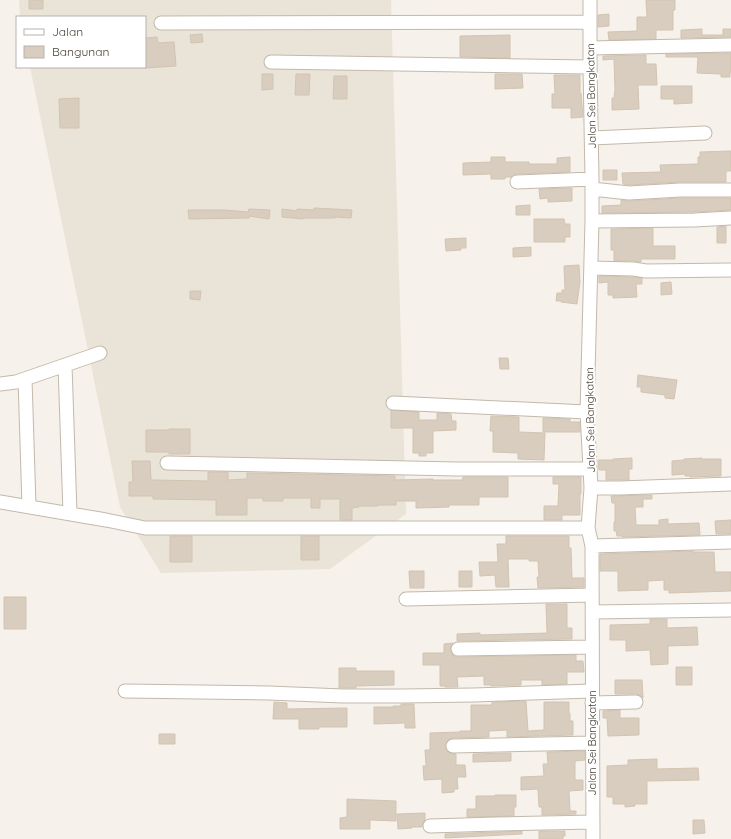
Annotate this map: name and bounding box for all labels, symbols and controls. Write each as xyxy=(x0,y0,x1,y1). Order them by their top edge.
legend xyxy=(16,16,146,68)
text: Jalan xyxy=(52,24,83,39)
street label: Jalan Sei Bangkatan xyxy=(583,43,599,149)
text: Bangunan xyxy=(52,44,109,59)
street label: Jalan Sei Bangkatan xyxy=(582,367,598,473)
street label: Jalan Sei Bangkatan xyxy=(585,690,599,796)

